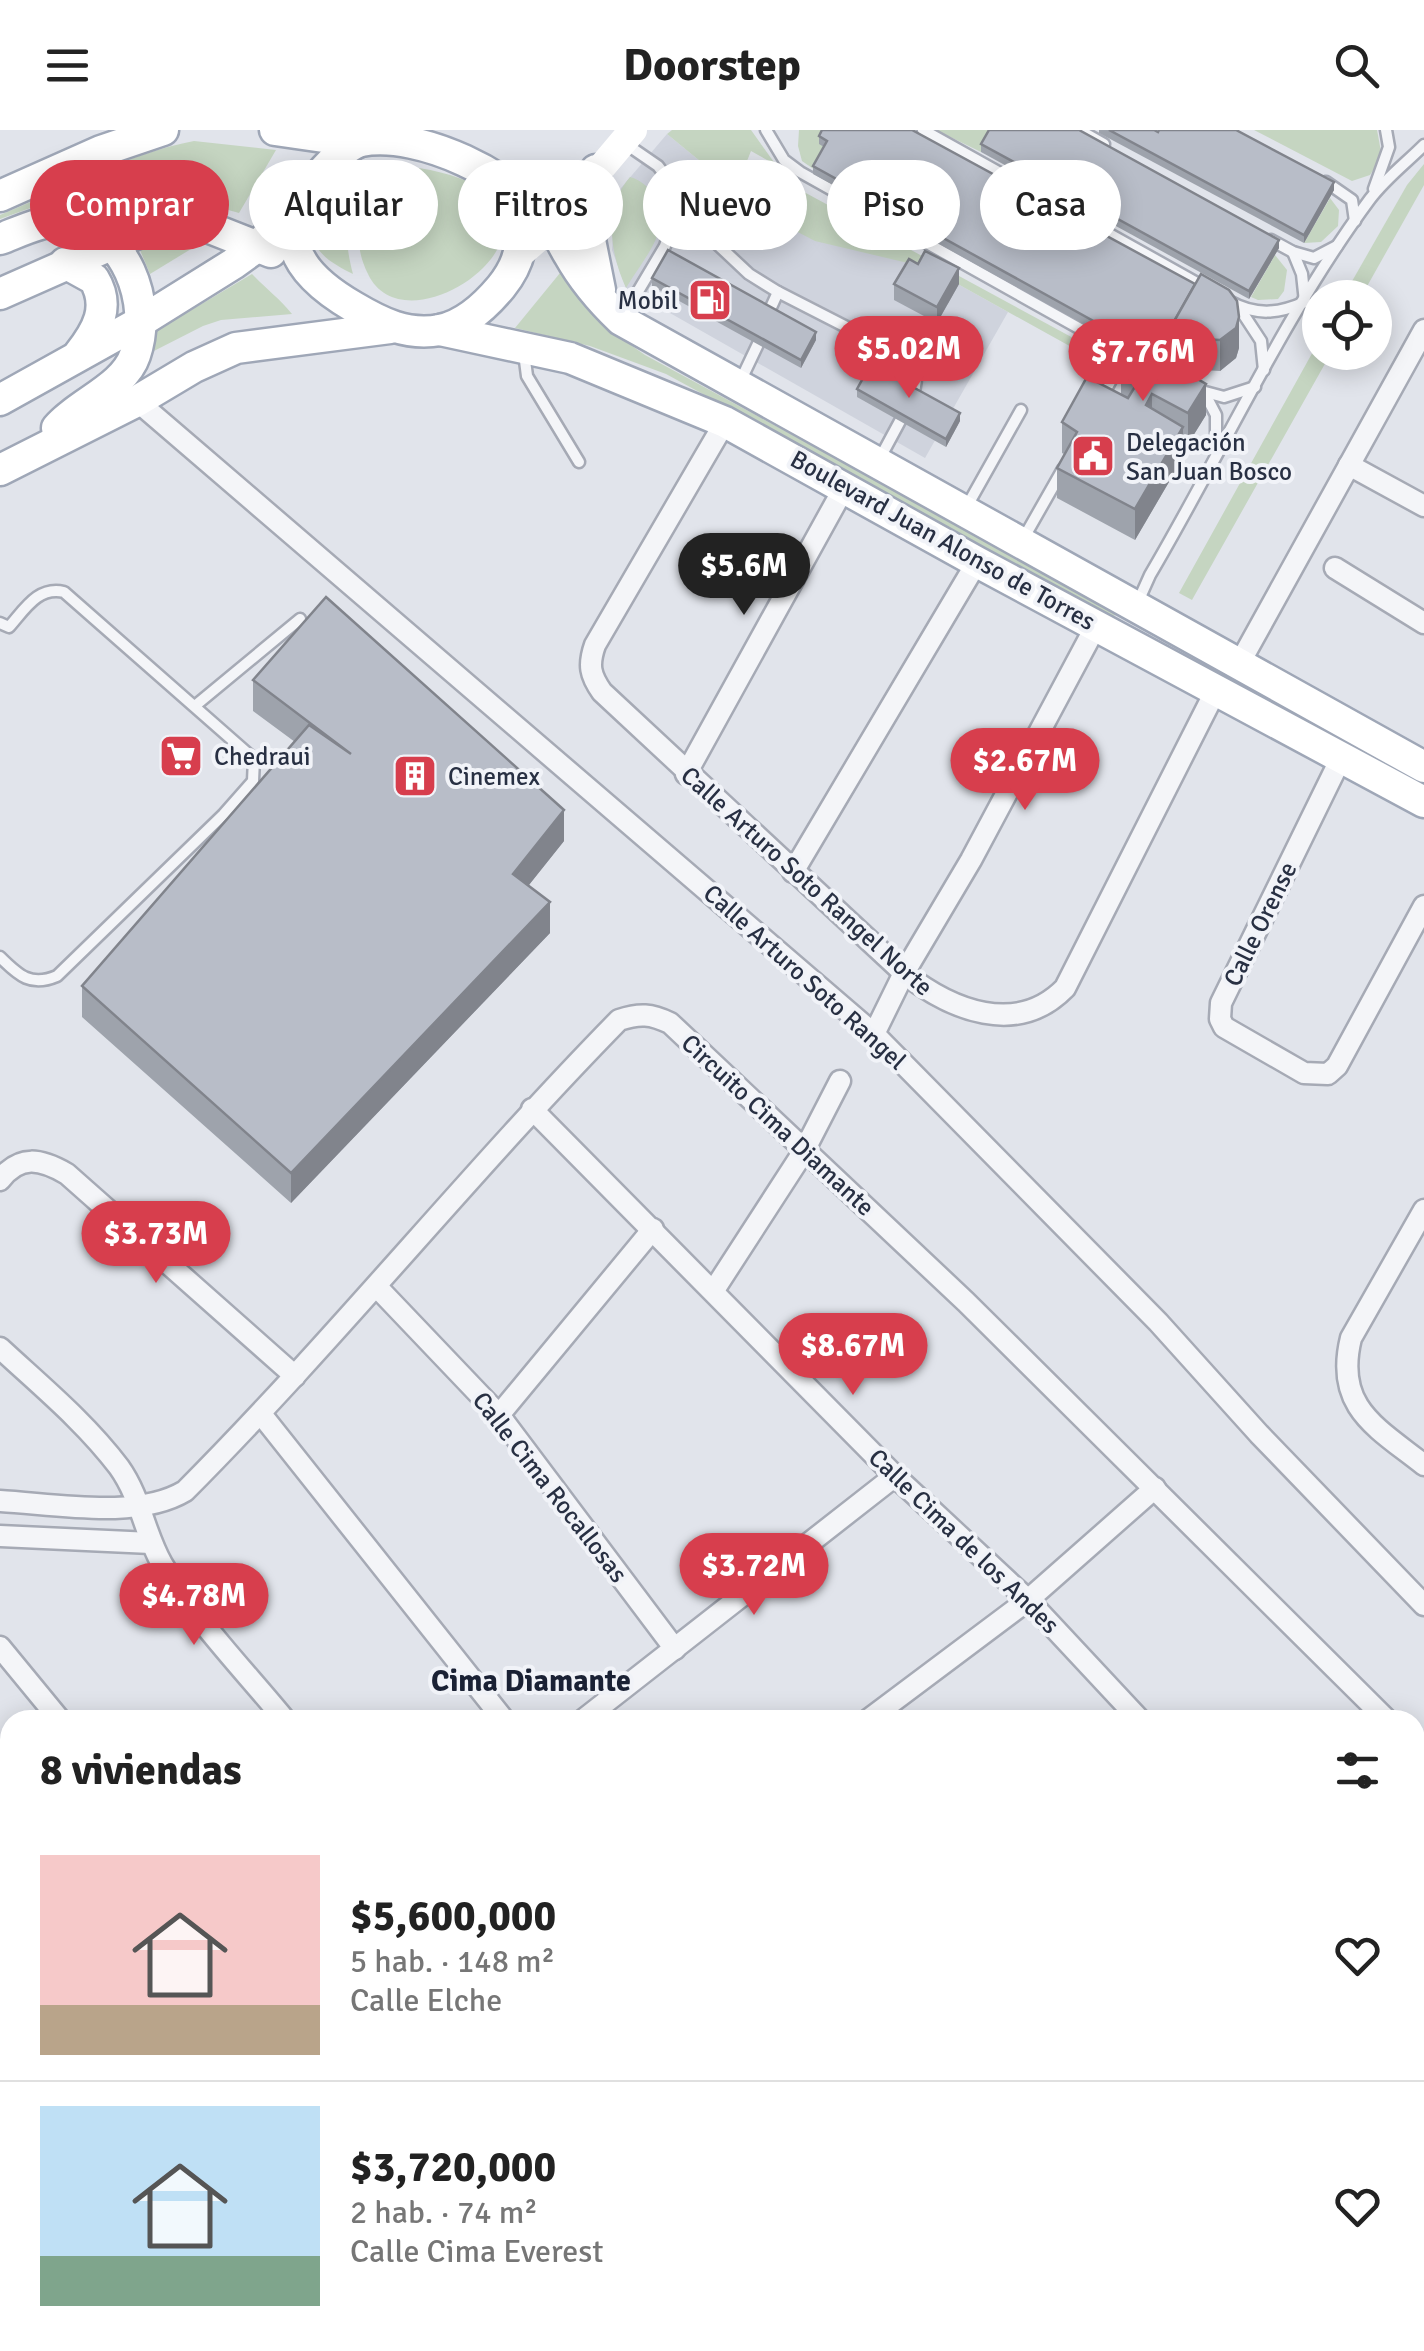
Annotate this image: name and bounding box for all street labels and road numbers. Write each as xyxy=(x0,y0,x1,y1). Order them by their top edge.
street label: Boulevard Juan Alonso de Torres xyxy=(785,443,1101,637)
street label: Calle Arturo Soto Rangel Norte xyxy=(675,760,939,1002)
street label: Calle Orense xyxy=(1217,857,1303,991)
street label: Calle Arturo Soto Rangel xyxy=(697,878,913,1076)
street label: Circuito Cima Diamante xyxy=(675,1028,881,1222)
street label: Calle Cima Rocallosas xyxy=(466,1385,634,1589)
street label: Calle Cima de los Andes xyxy=(862,1442,1066,1640)

